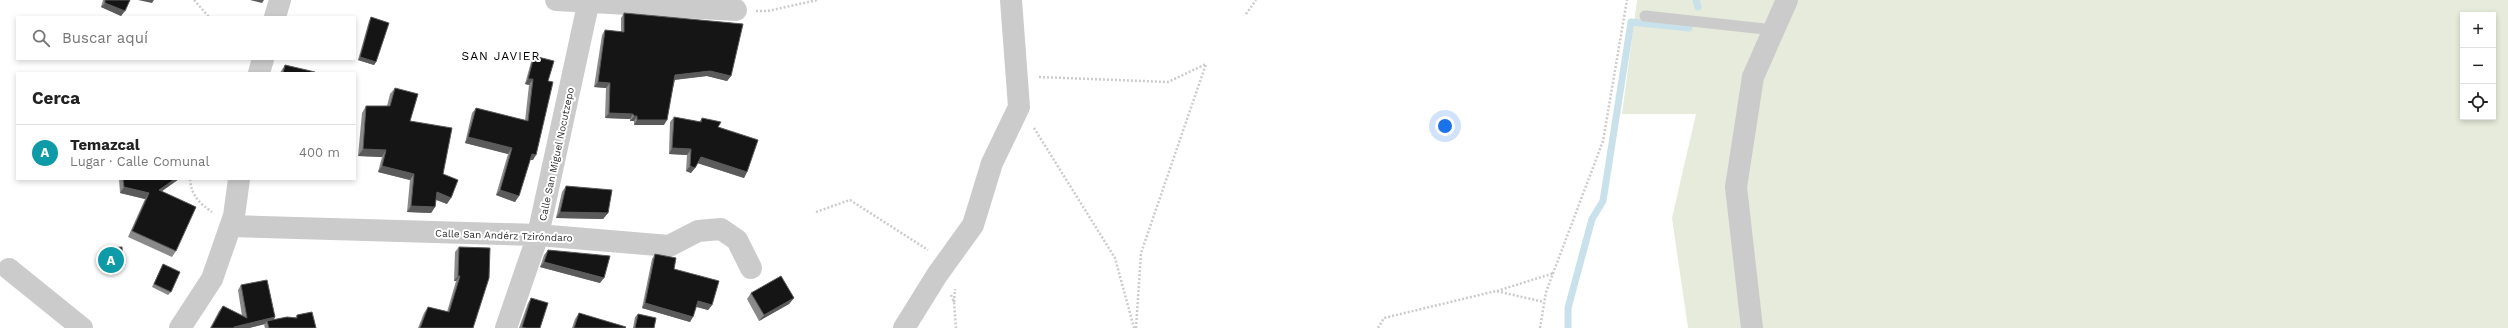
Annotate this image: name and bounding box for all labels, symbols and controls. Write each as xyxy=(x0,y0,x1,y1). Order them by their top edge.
map controls xyxy=(2460,12,2496,120)
button: + xyxy=(2460,12,2496,48)
search box xyxy=(16,16,356,60)
icon: search xyxy=(30,27,52,49)
text: Buscar aquí xyxy=(62,29,148,47)
button: − xyxy=(2460,48,2496,84)
district label: SAN JAVIER xyxy=(462,49,540,63)
button: locate xyxy=(2460,84,2496,120)
street label: Calle San Miguel Nocutzepo xyxy=(537,86,576,222)
text: Cerca xyxy=(32,88,80,108)
your location xyxy=(1435,116,1455,136)
text: Temazcal xyxy=(70,136,140,154)
text: A xyxy=(41,145,49,160)
text: 400 m xyxy=(299,145,340,160)
text: Lugar · Calle Comunal xyxy=(70,154,209,169)
street label: Calle San Andérz Tziróndaro xyxy=(435,228,573,243)
pin: A xyxy=(98,245,124,275)

